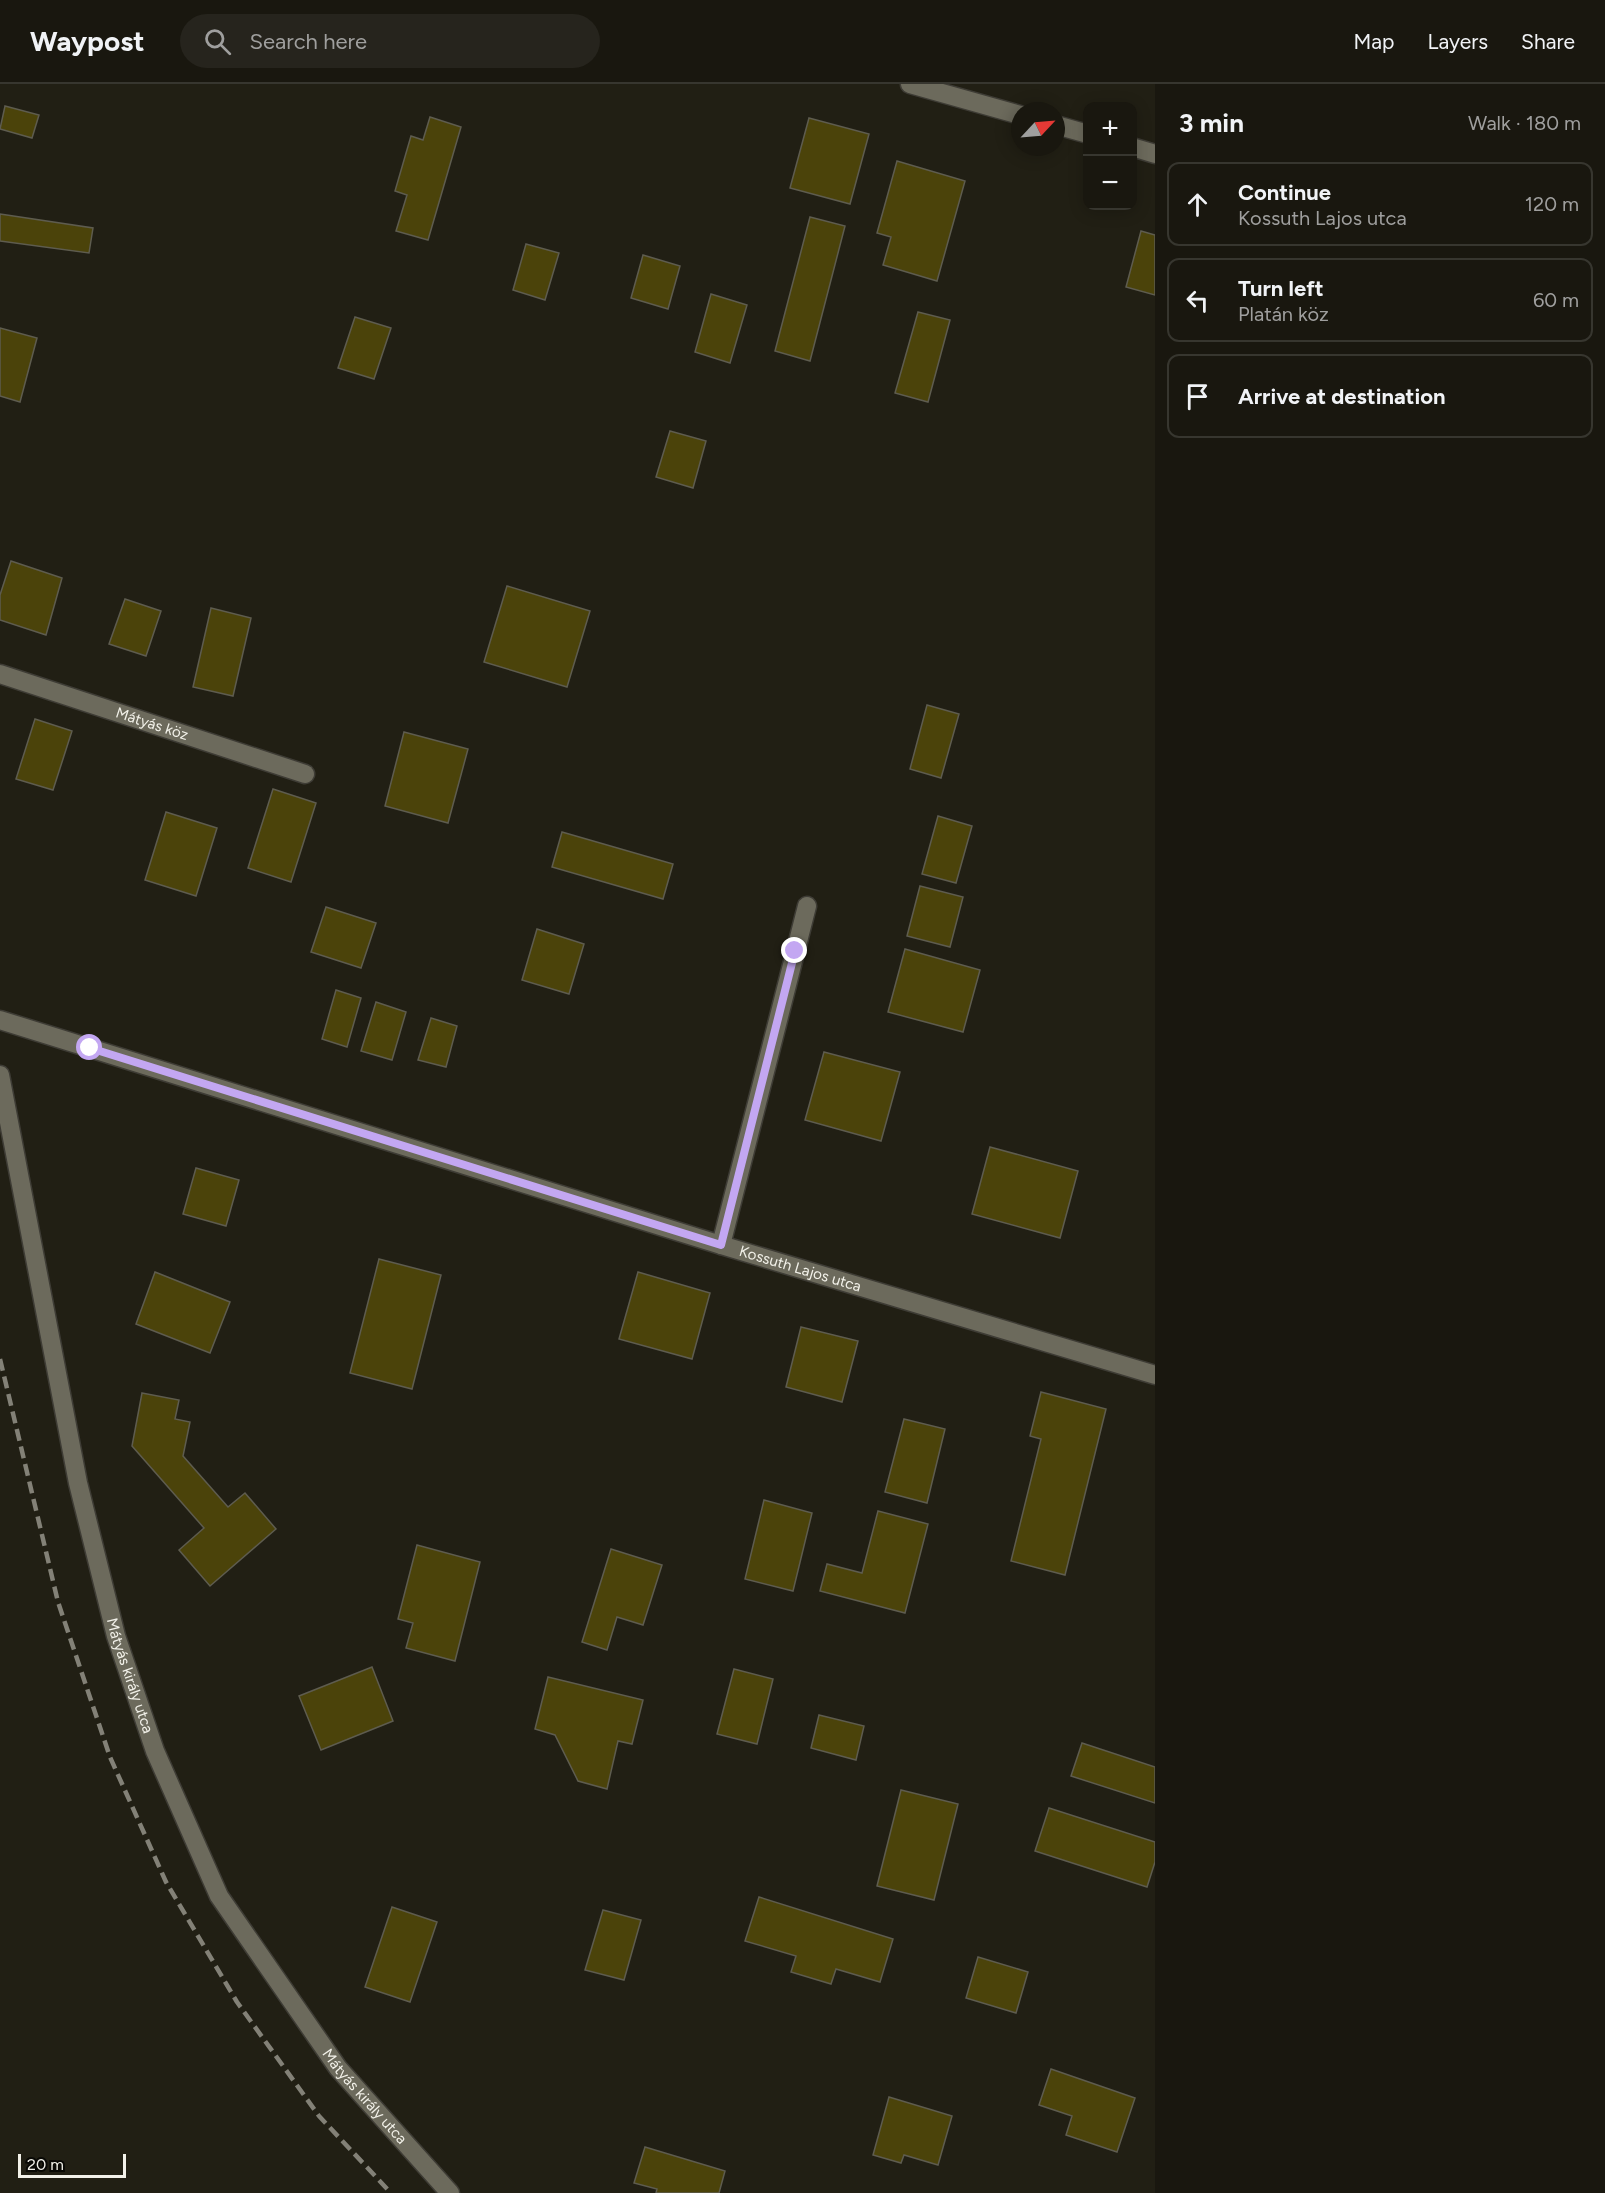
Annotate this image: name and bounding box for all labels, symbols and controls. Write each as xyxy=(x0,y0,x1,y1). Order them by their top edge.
search box xyxy=(180,14,600,68)
text: Waypost xyxy=(30,24,144,58)
icon: search xyxy=(201,25,234,58)
text: Search here xyxy=(249,28,367,55)
text: Map xyxy=(1354,29,1394,54)
text: Layers xyxy=(1427,29,1488,54)
text: Share xyxy=(1521,29,1575,54)
north arrow xyxy=(1011,102,1065,156)
map controls xyxy=(1083,102,1137,210)
button: + xyxy=(1083,102,1137,156)
text: 3 min xyxy=(1179,107,1244,139)
text: Walk · 180 m xyxy=(1468,111,1581,135)
button: − xyxy=(1083,156,1137,210)
text: Continue xyxy=(1238,179,1331,206)
icon: ahead xyxy=(1181,188,1214,221)
text: 120 m xyxy=(1525,192,1579,216)
text: Kossuth Lajos utca xyxy=(1238,206,1407,230)
text: Turn left xyxy=(1238,275,1324,302)
icon: left xyxy=(1181,284,1214,317)
text: 60 m xyxy=(1533,288,1579,312)
text: Platán köz xyxy=(1238,302,1329,326)
icon: arrive xyxy=(1181,380,1214,413)
text: Arrive at destination xyxy=(1238,383,1446,410)
street label: Mátyás köz xyxy=(113,704,191,744)
route end xyxy=(781,937,807,963)
route start xyxy=(76,1034,102,1060)
street label: Kossuth Lajos utca xyxy=(737,1242,863,1296)
street label: Mátyás király utca xyxy=(103,1616,157,1736)
street label: Mátyás király utca xyxy=(318,2045,411,2148)
scale bar xyxy=(18,2151,126,2178)
text: 20 m xyxy=(27,2155,64,2174)

